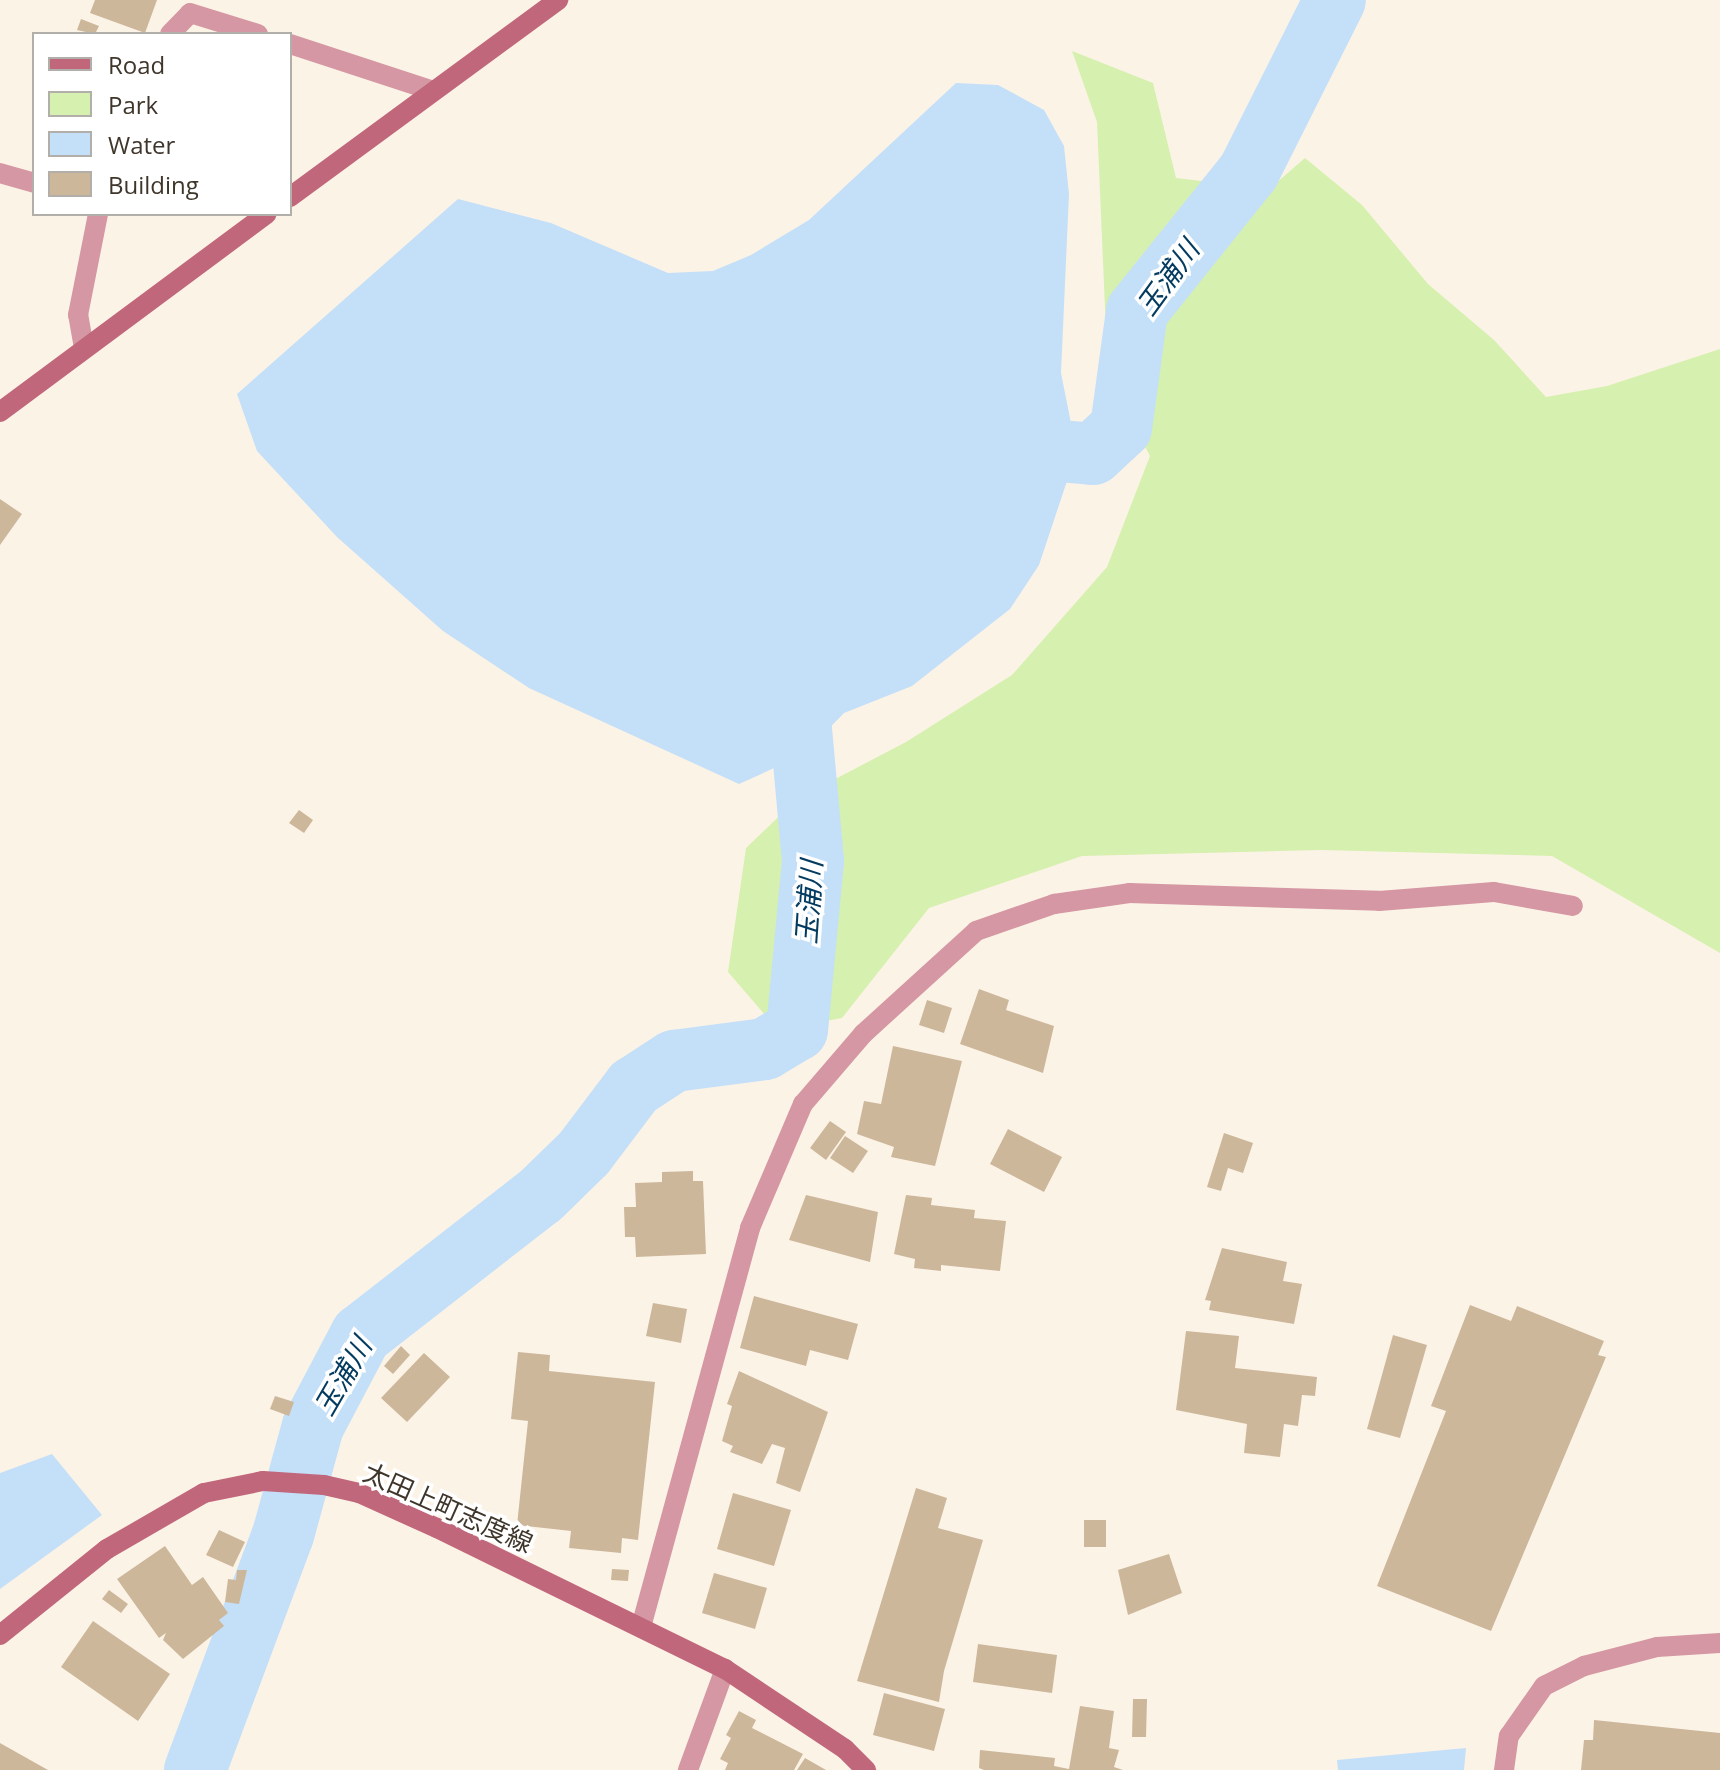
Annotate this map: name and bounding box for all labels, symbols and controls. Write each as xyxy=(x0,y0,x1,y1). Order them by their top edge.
legend xyxy=(32,32,292,216)
text: Road xyxy=(108,48,165,81)
text: Park xyxy=(108,88,158,121)
text: Water xyxy=(108,128,175,161)
text: Building xyxy=(108,168,199,201)
water label: 玉浦川 xyxy=(1129,233,1205,321)
water label: 玉浦川 xyxy=(788,859,828,945)
water label: 玉浦川 xyxy=(306,1331,378,1421)
street label: 太田上町志度線 xyxy=(359,1457,537,1559)

